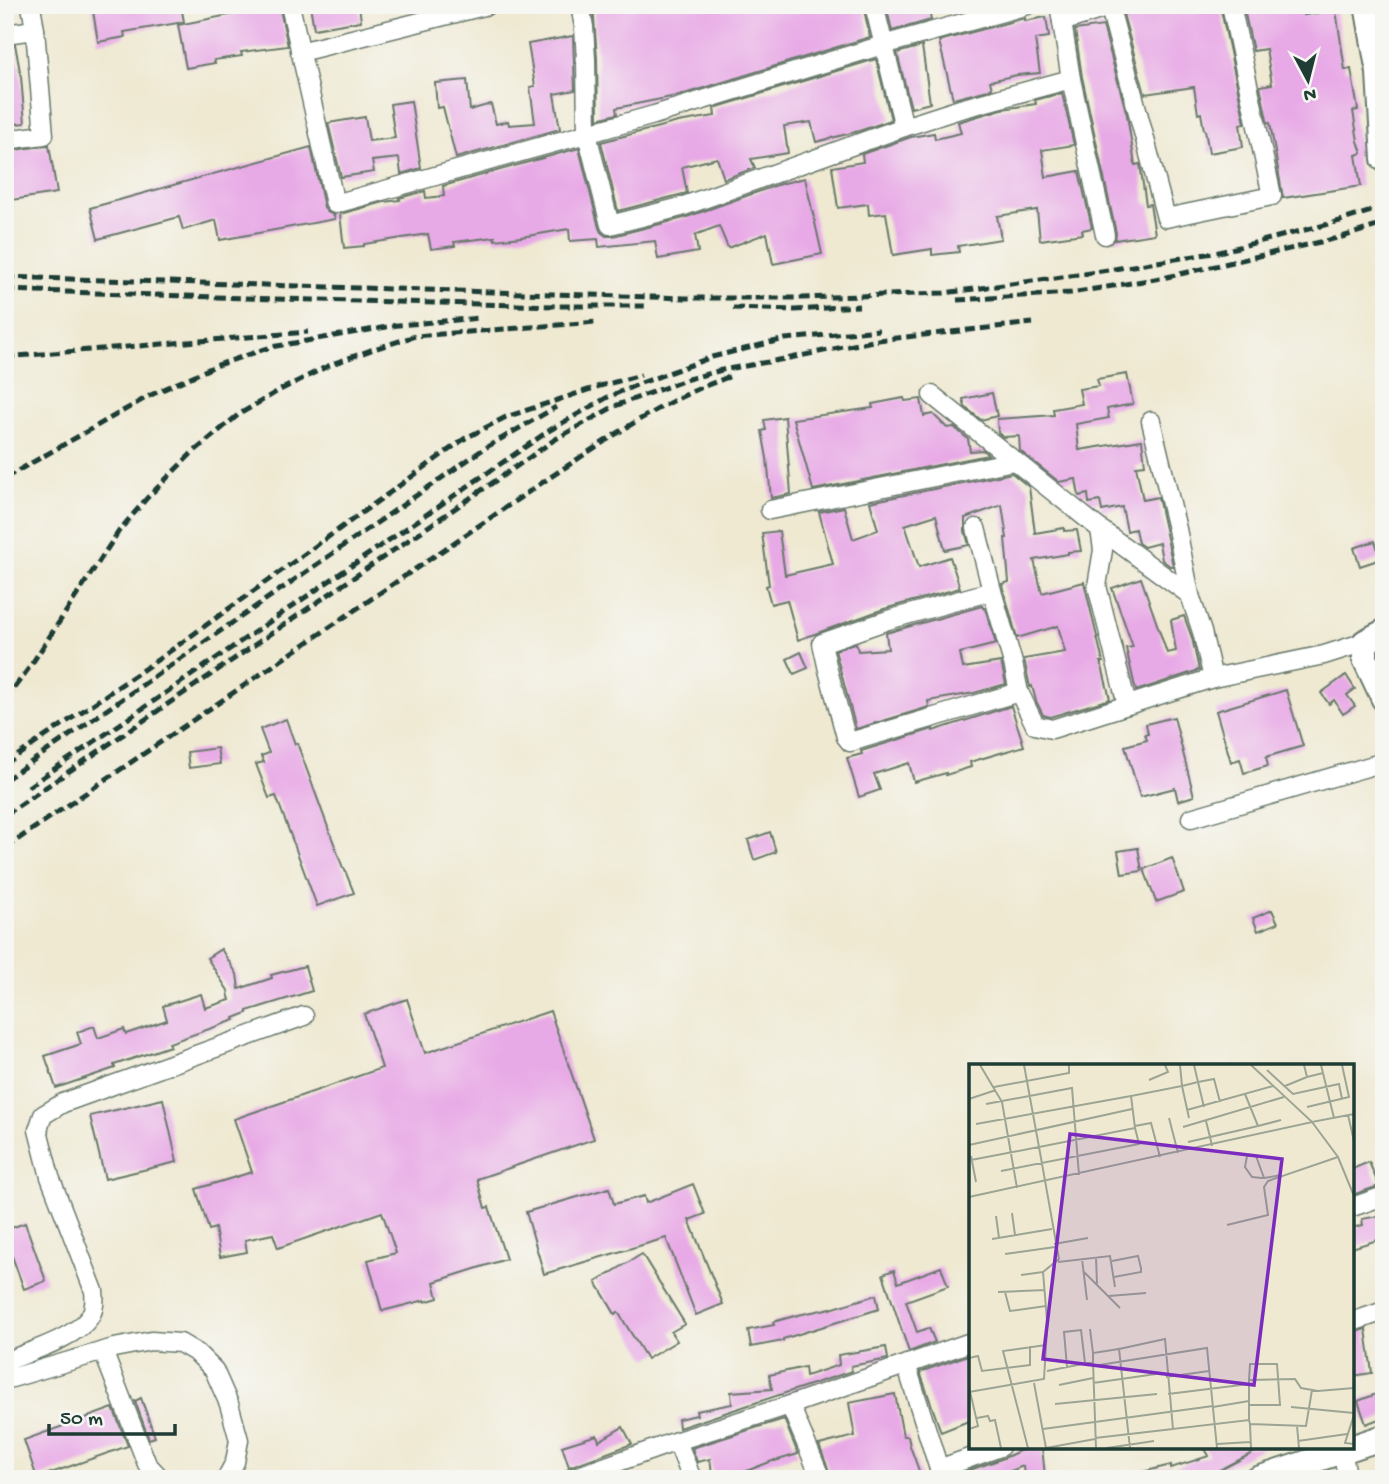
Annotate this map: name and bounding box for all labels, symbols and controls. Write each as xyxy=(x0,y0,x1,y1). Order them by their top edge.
north arrow xyxy=(1274,46,1344,116)
text: N xyxy=(1302,81,1317,106)
inset map xyxy=(969,1064,1354,1449)
scale bar xyxy=(49,1393,175,1437)
text: 50 m xyxy=(60,1408,103,1433)

